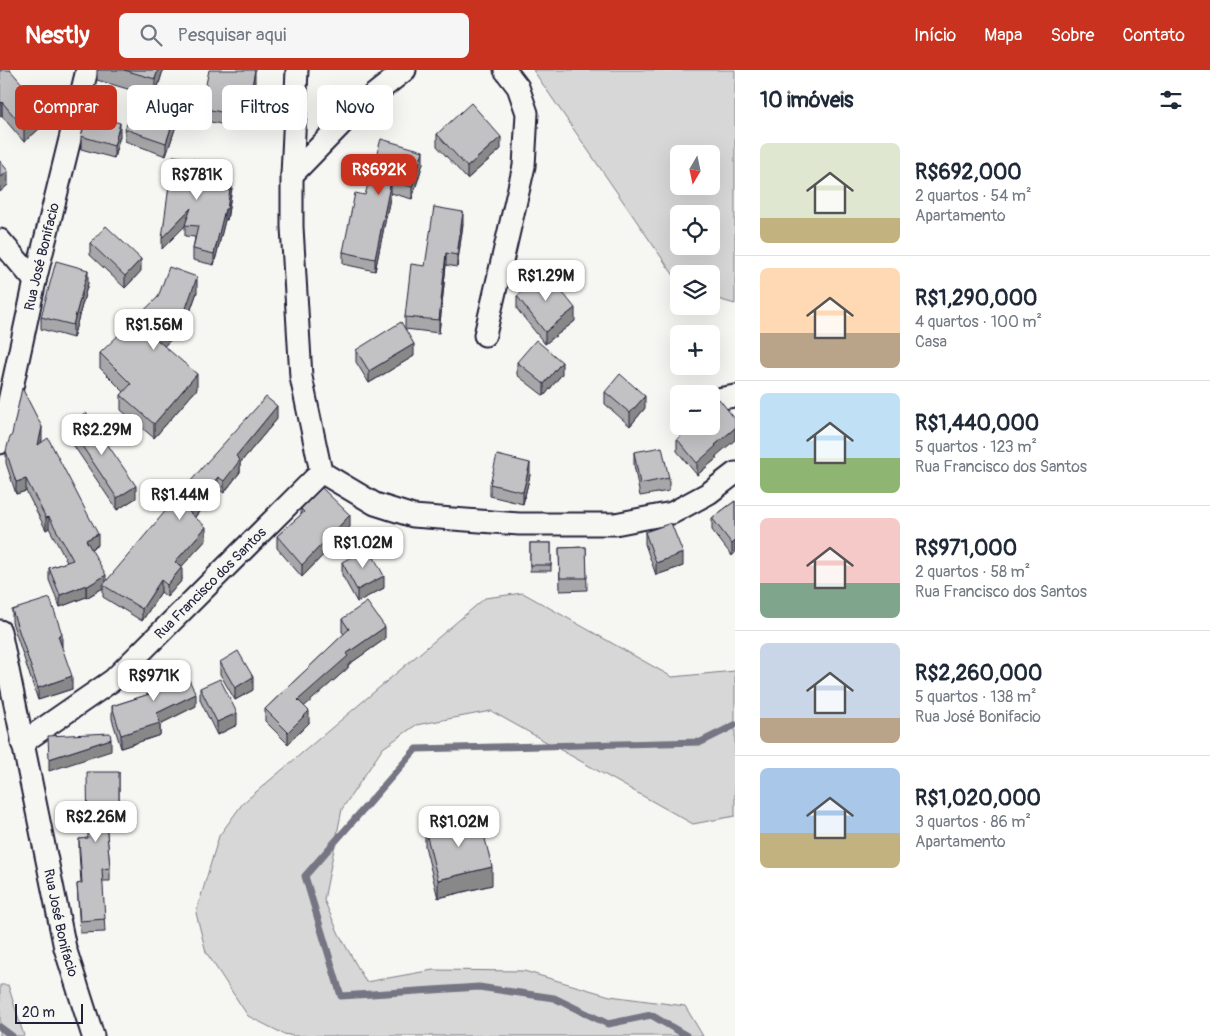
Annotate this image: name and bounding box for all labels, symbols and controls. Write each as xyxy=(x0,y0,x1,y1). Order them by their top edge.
search box xyxy=(119,13,469,58)
text: Nestly xyxy=(25,21,89,50)
icon: search xyxy=(137,21,165,49)
text: Pesquisar aqui xyxy=(177,23,287,47)
text: Início xyxy=(914,24,956,47)
text: Mapa xyxy=(984,24,1022,47)
text: Sobre xyxy=(1050,24,1094,47)
text: Contato xyxy=(1122,24,1185,47)
chip: Comprar xyxy=(15,85,117,130)
chip: Alugar xyxy=(127,85,212,130)
chip: Filtros xyxy=(222,85,307,130)
chip: Novo xyxy=(317,85,393,130)
icon: filters xyxy=(1157,86,1185,114)
text: 10 imóveis xyxy=(760,87,853,114)
north arrow xyxy=(670,145,720,195)
map controls xyxy=(670,145,720,435)
pin: R$692K xyxy=(338,154,420,196)
pin: R$781K xyxy=(156,158,238,201)
text: R$692,000 xyxy=(915,159,1022,186)
text: R$692K xyxy=(352,160,406,180)
icon: home xyxy=(800,163,860,223)
text: R$781K xyxy=(172,165,222,185)
text: 2 quartos · 54 m² xyxy=(915,186,1032,206)
street label: Rua José Bonifacio xyxy=(21,201,63,312)
button: locate xyxy=(670,205,720,255)
text: Apartamento xyxy=(915,206,1006,226)
pin: R$1.29M xyxy=(500,260,592,302)
button: layers xyxy=(670,265,720,315)
text: R$1.29M xyxy=(518,266,574,286)
text: R$1,290,000 xyxy=(915,285,1037,312)
icon: home xyxy=(800,288,860,348)
pin: R$1.56M xyxy=(108,308,200,351)
text: 4 quartos · 100 m² xyxy=(915,312,1042,332)
text: R$1.56M xyxy=(125,315,183,335)
button: + xyxy=(670,325,720,375)
text: Casa xyxy=(915,332,947,352)
button: − xyxy=(670,385,720,435)
text: R$1,440,000 xyxy=(915,410,1039,437)
icon: home xyxy=(800,413,860,473)
pin: R$2.29M xyxy=(56,414,148,456)
text: R$2.29M xyxy=(72,420,132,440)
text: 5 quartos · 123 m² xyxy=(915,437,1037,457)
text: Rua Francisco dos Santos xyxy=(915,457,1087,477)
pin: R$1.44M xyxy=(134,478,226,521)
text: R$1.44M xyxy=(151,485,209,505)
street label: Rua Francisco dos Santos xyxy=(151,523,270,643)
pin: R$1.02M xyxy=(317,526,409,569)
text: R$1.02M xyxy=(333,533,393,553)
text: R$971,000 xyxy=(915,535,1017,562)
icon: home xyxy=(800,538,860,598)
text: 2 quartos · 58 m² xyxy=(915,562,1030,582)
text: Rua Francisco dos Santos xyxy=(915,582,1087,602)
pin: R$971K xyxy=(113,660,195,702)
text: R$2,260,000 xyxy=(915,660,1042,687)
icon: home xyxy=(800,663,860,723)
text: R$971K xyxy=(129,666,179,686)
text: 5 quartos · 138 m² xyxy=(915,687,1037,707)
text: Rua José Bonifacio xyxy=(915,707,1041,727)
text: R$1,020,000 xyxy=(915,785,1041,812)
icon: home xyxy=(800,788,860,848)
pin: R$2.26M xyxy=(50,800,142,843)
pin: R$1.02M xyxy=(413,806,505,848)
text: R$2.26M xyxy=(66,807,126,827)
text: R$1.02M xyxy=(429,812,489,832)
text: 3 quartos · 86 m² xyxy=(915,812,1031,832)
text: Apartamento xyxy=(915,832,1006,852)
street label: Rua José Bonifacio xyxy=(40,867,82,979)
scale bar xyxy=(15,1001,82,1024)
text: 20 m xyxy=(22,1004,55,1021)

